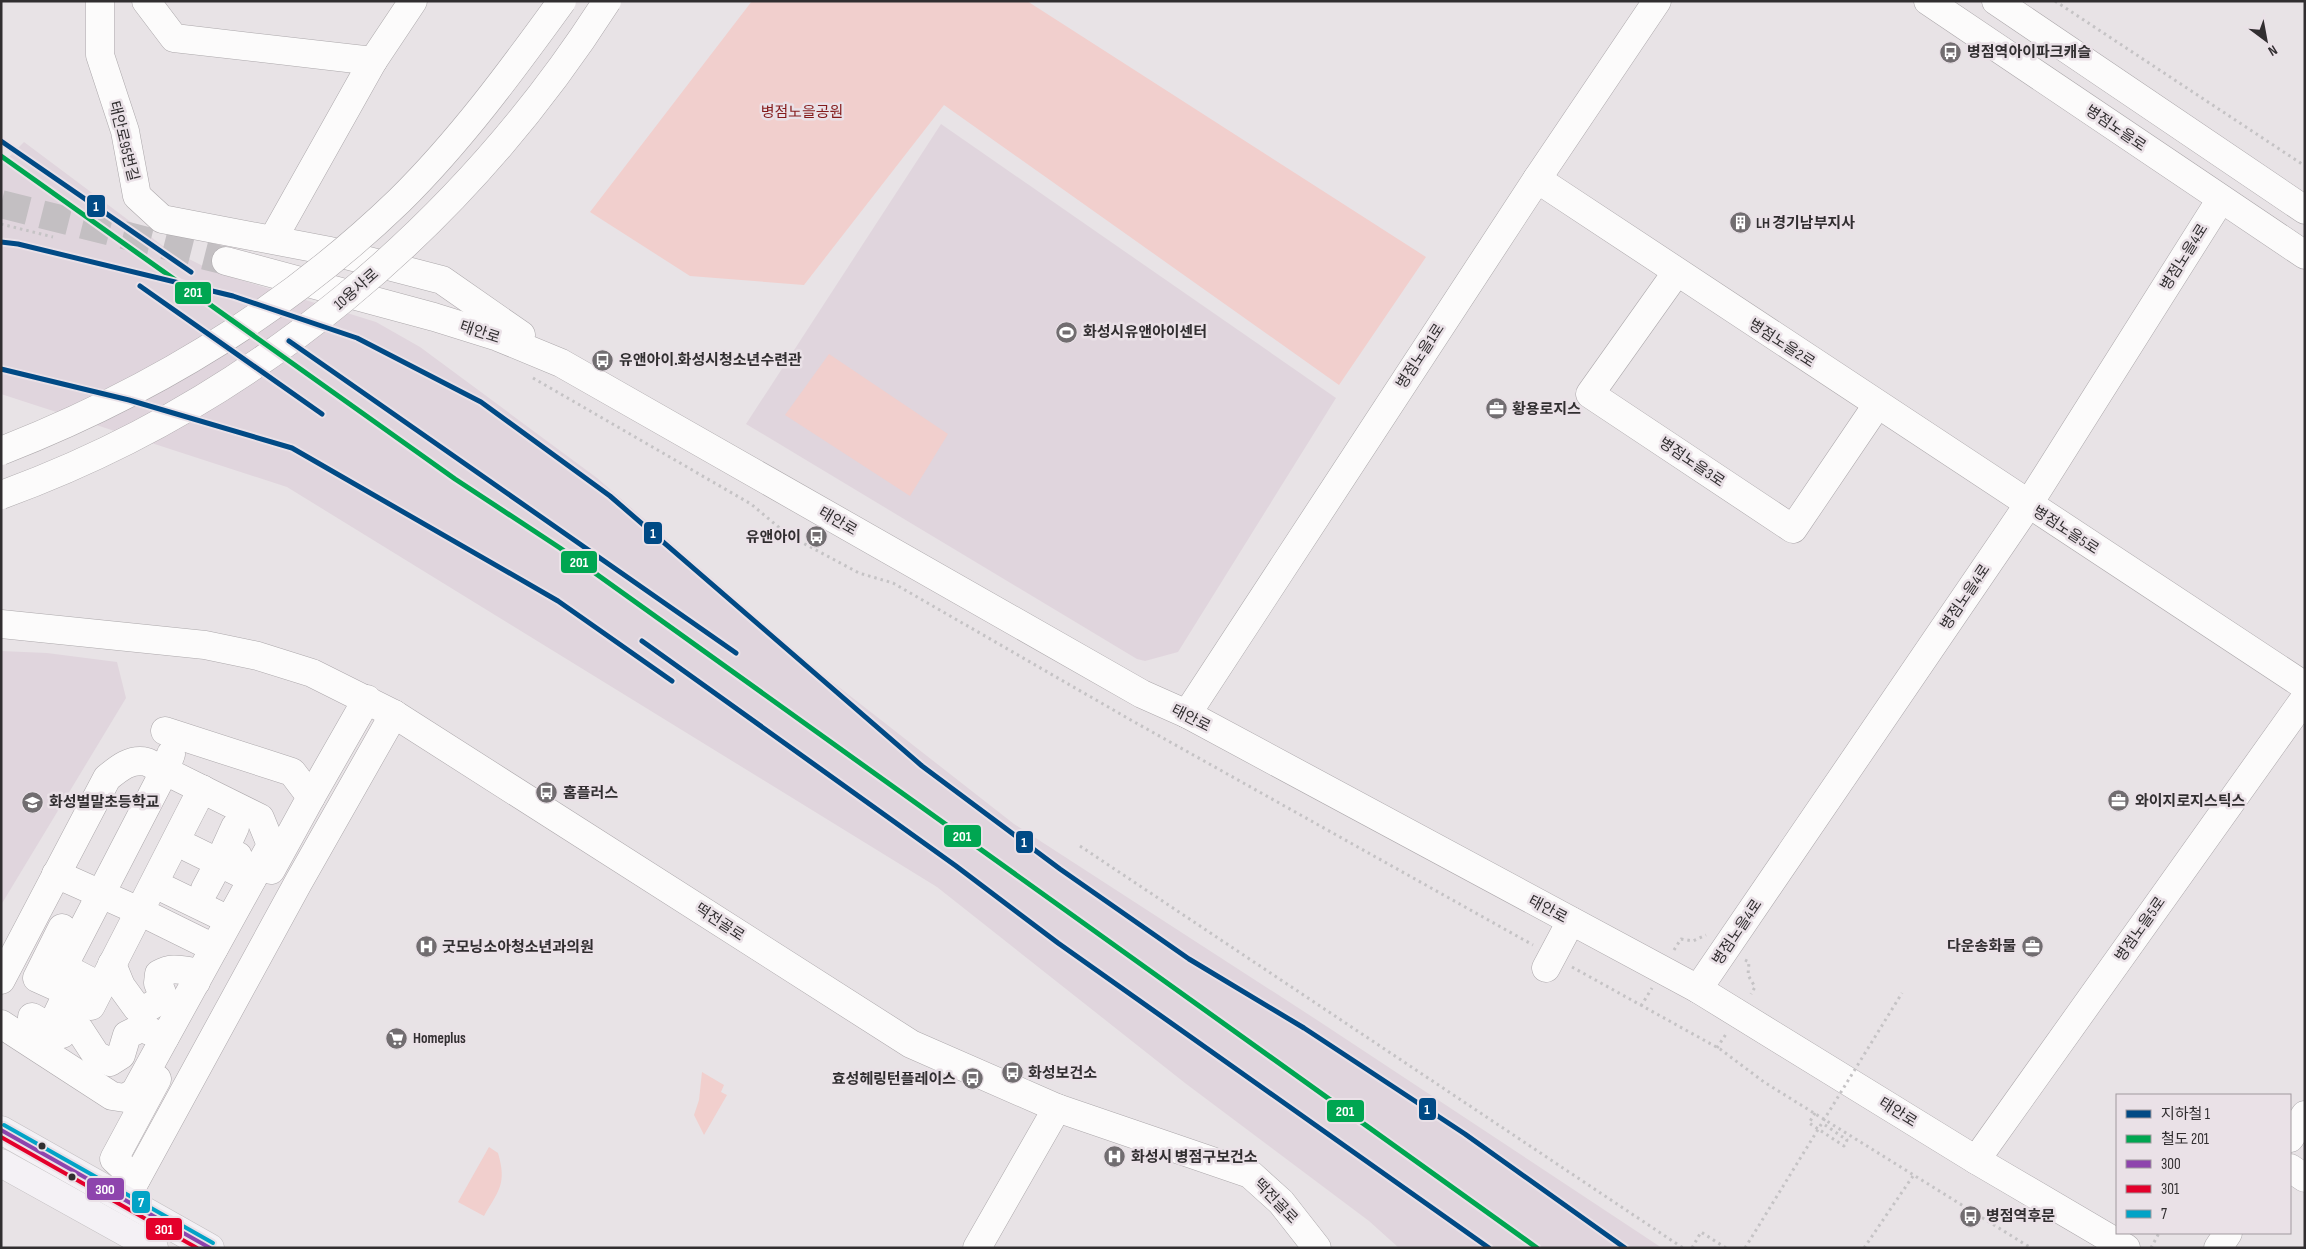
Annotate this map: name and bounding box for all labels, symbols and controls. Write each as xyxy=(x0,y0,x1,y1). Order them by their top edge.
north arrow xyxy=(2241,15,2291,65)
bus stop icon: 병점역아이파크캐슬 xyxy=(1939,40,1963,64)
text: N xyxy=(2265,41,2280,60)
place label: 병점역아이파크캐슬 xyxy=(1967,43,2091,62)
street label: 태안로95번길 xyxy=(104,99,143,183)
street label: 병점노을로 xyxy=(2082,101,2150,156)
park label: 병점노을공원 xyxy=(761,103,843,122)
line badge: 1 xyxy=(86,194,106,218)
text: 1 xyxy=(93,198,99,215)
building icon: LH 경기남부지사 xyxy=(1728,211,1752,235)
place label: LH 경기남부지사 xyxy=(1756,214,1855,233)
street label: 병점노을4로 xyxy=(2156,220,2212,294)
street label: 10용사로 xyxy=(330,265,383,314)
line badge: 201 xyxy=(174,281,212,305)
text: 201 xyxy=(184,284,203,301)
street label: 병점노을2로 xyxy=(1745,315,1818,372)
street label: 태안로 xyxy=(457,317,502,348)
sports icon: 화성시유앤아이센터 xyxy=(1055,320,1079,344)
street label: 병점노을1로 xyxy=(1392,320,1449,393)
place label: 화성시유앤아이센터 xyxy=(1083,323,1207,342)
bus stop icon: 유앤아이.화성시청소년수련관 xyxy=(591,348,615,372)
place label: 유앤아이.화성시청소년수련관 xyxy=(619,351,802,370)
office icon: 황용로지스 xyxy=(1484,397,1508,421)
place label: 황용로지스 xyxy=(1512,400,1581,419)
street label: 병점노을3로 xyxy=(1655,433,1728,491)
street label: 병점노을5로 xyxy=(2029,502,2102,559)
street label: 태안로 xyxy=(815,503,860,540)
line badge: 1 xyxy=(643,521,663,545)
text: 1 xyxy=(650,525,656,542)
bus stop icon: 유앤아이 xyxy=(805,525,829,549)
place label: 유앤아이 xyxy=(746,528,801,547)
line badge: 201 xyxy=(560,550,598,574)
text: 201 xyxy=(570,554,589,571)
street label: 병점노을4로 xyxy=(1936,561,1994,634)
street label: 태안로 xyxy=(1168,701,1214,736)
bus stop icon: 홈플러스 xyxy=(535,781,559,805)
place label: 홈플러스 xyxy=(563,784,618,803)
office icon: 와이지로지스틱스 xyxy=(2107,789,2131,813)
school or university icon: 화성벌말초등학교 xyxy=(21,790,45,814)
place label: 와이지로지스틱스 xyxy=(2135,792,2246,811)
place label: 화성벌말초등학교 xyxy=(49,793,160,812)
line badge: 201 xyxy=(943,824,982,848)
text: 201 xyxy=(953,828,972,845)
line badge: 1 xyxy=(1015,830,1034,854)
text: 1 xyxy=(1021,834,1027,851)
street label: 태안로 xyxy=(1525,891,1571,928)
street label: 병점노을5로 xyxy=(2111,893,2170,965)
street label: 병점노을4로 xyxy=(1708,896,1766,969)
street label: 떡전골로 xyxy=(691,899,748,945)
office icon: 다운송화물 xyxy=(2020,934,2044,958)
hospital icon: 굿모닝소아청소년과의원 xyxy=(414,935,438,959)
place label: 다운송화물 xyxy=(1947,937,2016,956)
place label: 굿모닝소아청소년과의원 xyxy=(442,938,594,957)
supermarket icon: Homeplus xyxy=(385,1026,409,1050)
place label: Homeplus xyxy=(413,1029,466,1048)
bus stop icon: 화성보건소 xyxy=(1000,1061,1024,1085)
place label: 화성보건소 xyxy=(1028,1064,1097,1083)
bus stop icon: 효성헤링턴플레이스 xyxy=(960,1067,984,1091)
place label: 효성헤링턴플레이스 xyxy=(832,1070,956,1089)
street label: 태안로 xyxy=(1875,1093,1920,1131)
legend xyxy=(2116,1094,2291,1234)
line badge: 1 xyxy=(1418,1097,1437,1121)
line badge: 201 xyxy=(1326,1099,1365,1123)
text: 1 xyxy=(1424,1101,1430,1118)
text: 201 xyxy=(1336,1103,1355,1120)
text: 지하철 1 xyxy=(2161,1105,2211,1124)
text: 철도 201 xyxy=(2161,1130,2210,1149)
unlabelled marker xyxy=(37,1141,47,1151)
hospital icon: 화성시 병점구보건소 xyxy=(1103,1145,1127,1169)
place label: 화성시 병점구보건소 xyxy=(1131,1148,1258,1167)
text: 300 xyxy=(2161,1155,2181,1174)
unlabelled marker xyxy=(67,1172,77,1182)
street label: 떡전골로 xyxy=(1250,1175,1302,1228)
line badge: 300 xyxy=(86,1177,125,1201)
text: 301 xyxy=(2161,1180,2180,1199)
text: 300 xyxy=(95,1181,115,1198)
line badge: 7 xyxy=(131,1190,151,1214)
text: 7 xyxy=(138,1194,145,1211)
bus stop icon: 병점역후문 xyxy=(1958,1204,1982,1228)
text: 7 xyxy=(2161,1205,2167,1224)
place label: 병점역후문 xyxy=(1986,1207,2055,1226)
line badge: 301 xyxy=(145,1217,183,1241)
text: 301 xyxy=(155,1221,174,1238)

